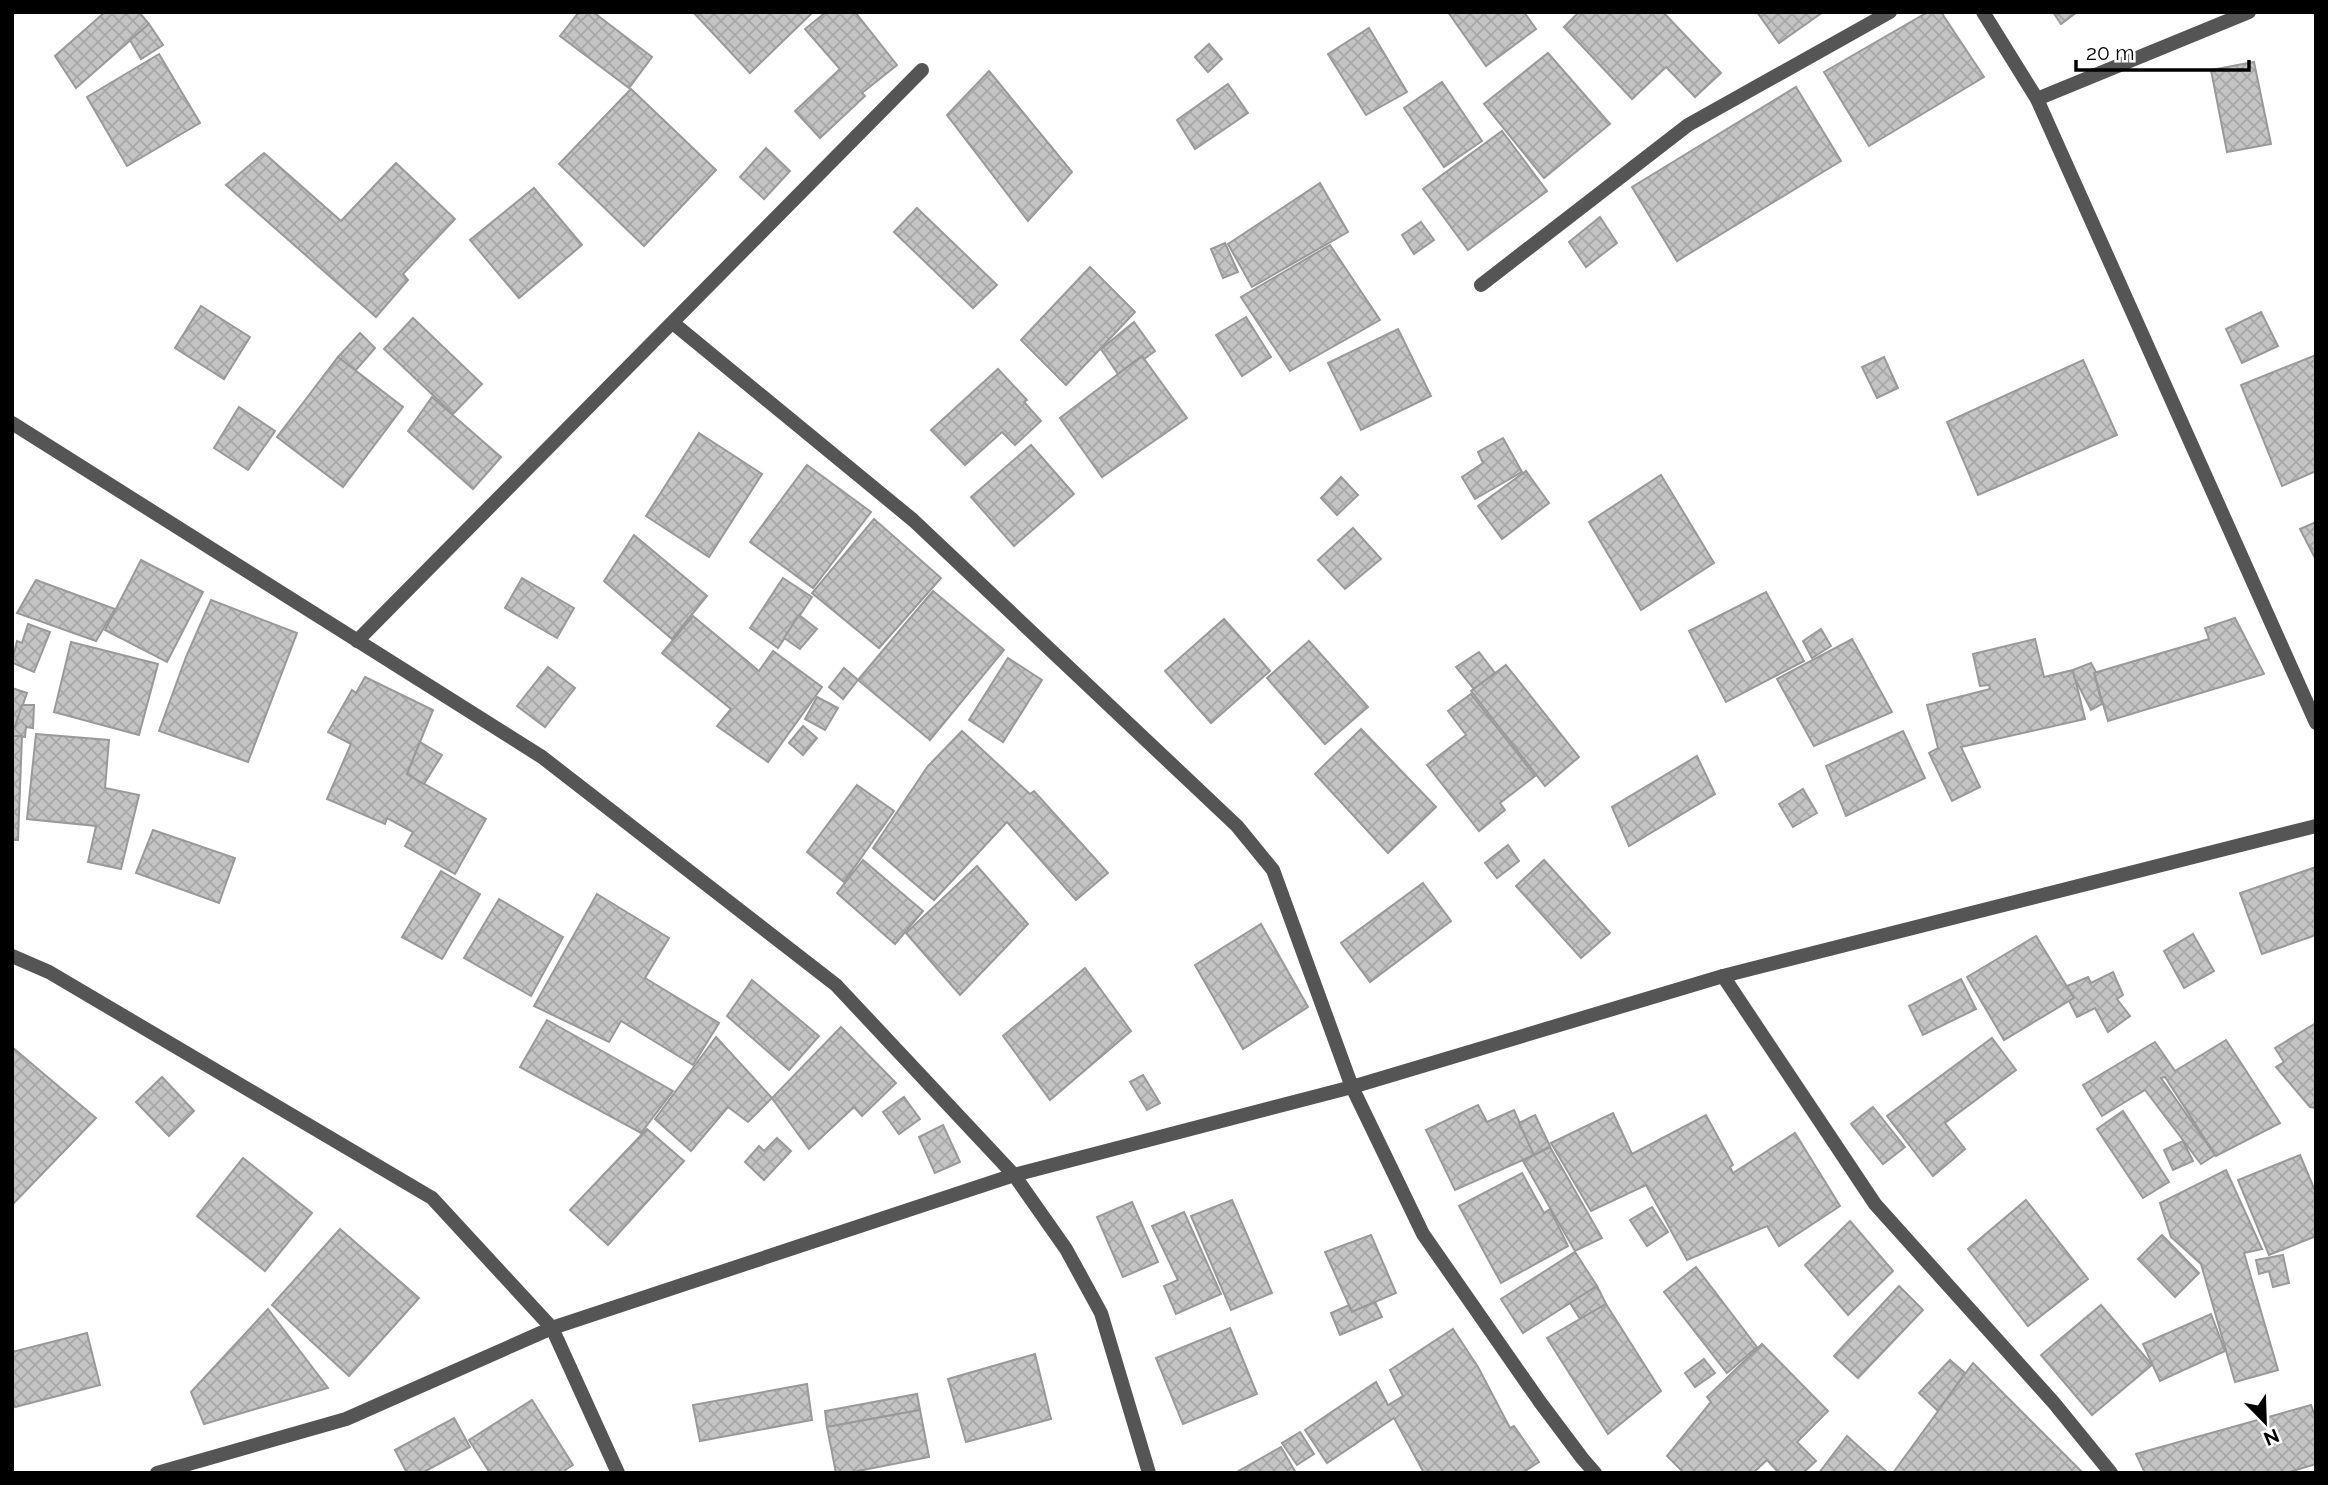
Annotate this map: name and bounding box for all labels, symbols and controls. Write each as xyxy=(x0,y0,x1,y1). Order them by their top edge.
scale bar xyxy=(2076,28,2249,72)
text: 20 m xyxy=(2086,40,2134,65)
north arrow xyxy=(2230,1387,2300,1457)
text: N xyxy=(2261,1425,2283,1451)

